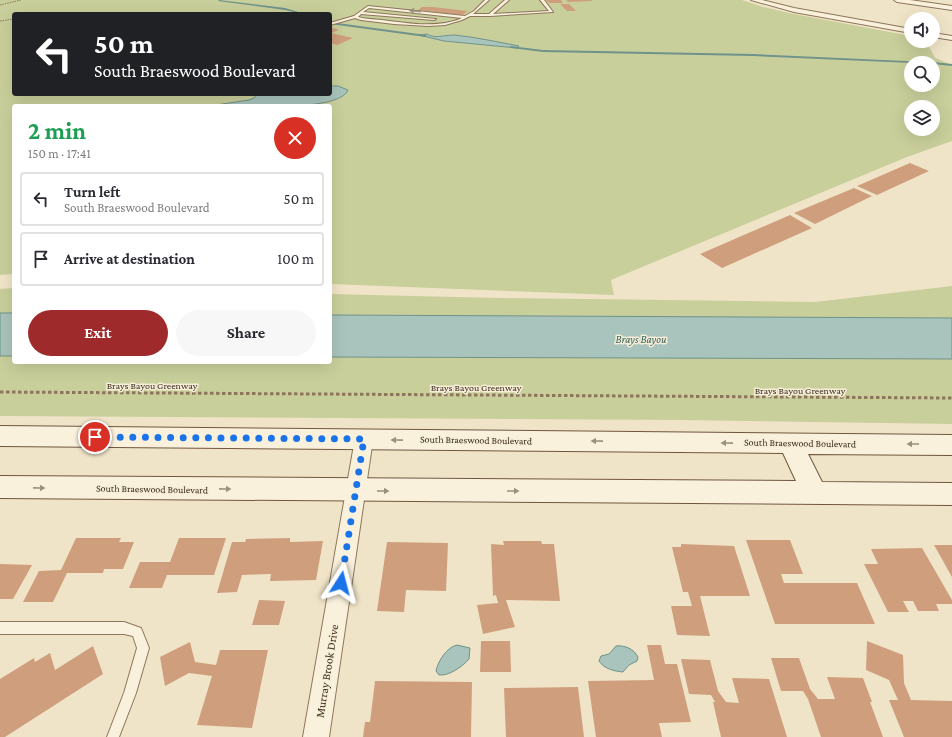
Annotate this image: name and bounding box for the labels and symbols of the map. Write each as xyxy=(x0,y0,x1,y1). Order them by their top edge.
one-way arrow xyxy=(408,8,421,14)
water label: Brays Bayou xyxy=(616,333,667,346)
street label: Brays Bayou Greenway xyxy=(107,380,198,391)
street label: Brays Bayou Greenway xyxy=(431,382,522,393)
street label: Brays Bayou Greenway xyxy=(755,385,846,396)
pin xyxy=(78,420,112,454)
street label: South Braeswood Boulevard xyxy=(420,434,533,446)
one-way arrow xyxy=(391,436,403,443)
street label: South Braeswood Boulevard xyxy=(744,437,857,449)
one-way arrow xyxy=(591,438,603,445)
one-way arrow xyxy=(720,440,733,446)
one-way arrow xyxy=(906,441,919,447)
street label: South Braeswood Boulevard xyxy=(96,483,209,495)
one-way arrow xyxy=(33,485,46,491)
one-way arrow xyxy=(219,486,232,492)
one-way arrow xyxy=(377,488,390,494)
one-way arrow xyxy=(507,488,520,494)
position arrow xyxy=(320,562,362,604)
street label: Murray Brook Drive xyxy=(313,623,341,719)

